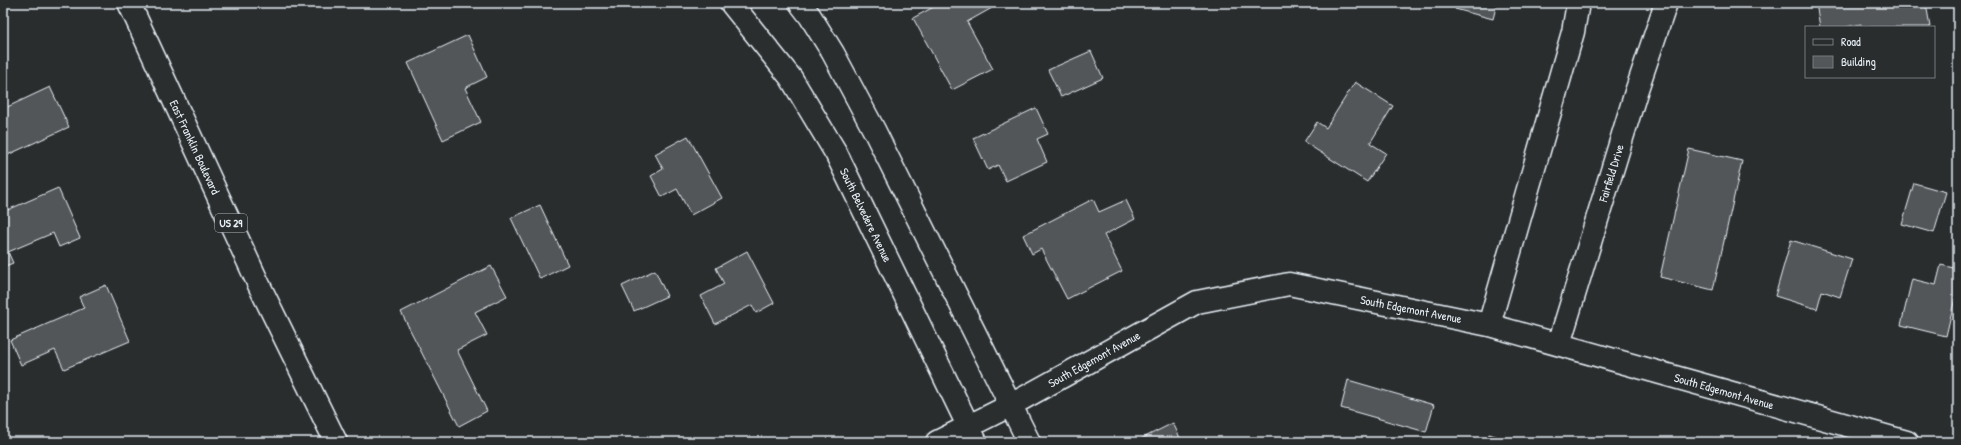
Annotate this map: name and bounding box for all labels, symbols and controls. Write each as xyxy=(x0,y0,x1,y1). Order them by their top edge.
legend xyxy=(1805,26,1935,78)
text: Road xyxy=(1841,33,1861,50)
text: Building xyxy=(1841,53,1876,70)
street label: East Franklin Boulevard xyxy=(166,97,224,197)
street label: Fairfield Drive xyxy=(1594,142,1628,205)
street label: South Belvedere Avenue xyxy=(836,165,896,265)
road number: US 29 xyxy=(215,214,247,232)
street label: South Edgemont Avenue xyxy=(1359,291,1463,327)
street label: South Edgemont Avenue xyxy=(1045,327,1143,391)
street label: South Edgemont Avenue xyxy=(1672,369,1776,413)

